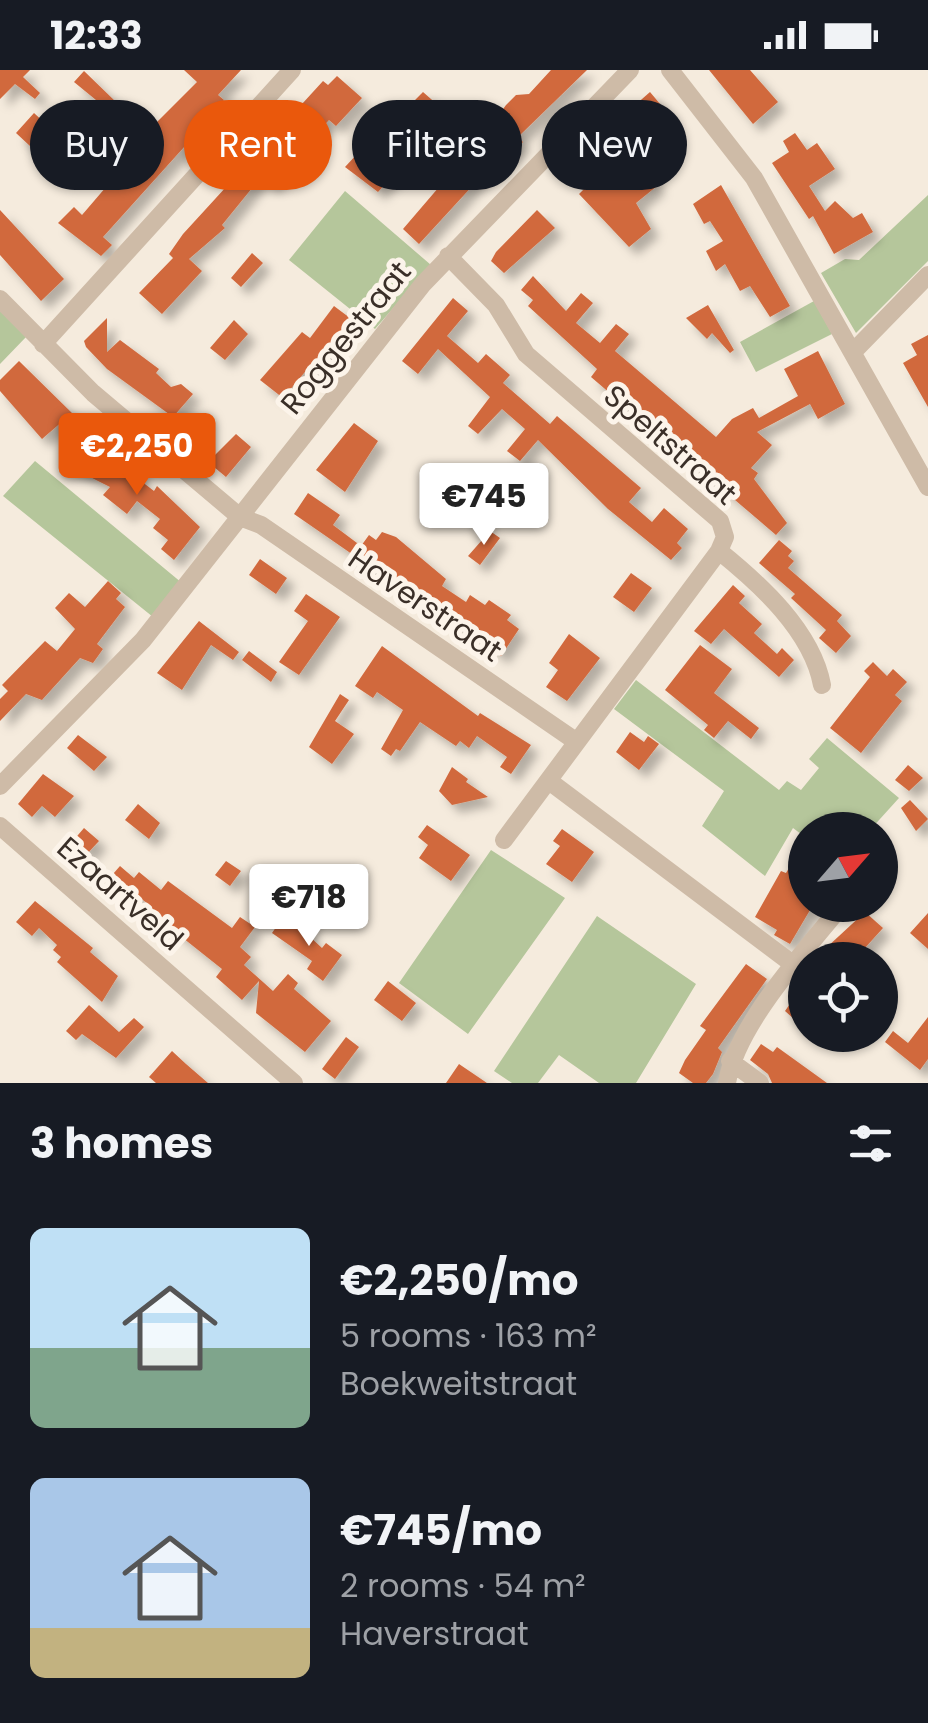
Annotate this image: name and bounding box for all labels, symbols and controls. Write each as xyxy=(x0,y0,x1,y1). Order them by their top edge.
text: 12:33 xyxy=(50,9,143,62)
chip: Buy xyxy=(30,100,164,190)
chip: Rent xyxy=(184,100,332,190)
chip: Filters xyxy=(352,100,522,190)
chip: New xyxy=(542,100,687,190)
street label: Roggestraat xyxy=(270,252,421,423)
street label: Speltstraat xyxy=(594,375,746,515)
pin: €2,250 xyxy=(56,413,218,498)
text: €2,250 xyxy=(81,423,193,468)
pin: €745 xyxy=(425,463,543,548)
text: €745 xyxy=(441,473,527,518)
street label: Haverstraat xyxy=(340,537,511,672)
north arrow xyxy=(788,812,898,922)
map controls xyxy=(788,812,898,1052)
street label: Ezaartveld xyxy=(48,827,193,961)
pin: €718 xyxy=(250,864,368,949)
text: €718 xyxy=(271,874,347,919)
button: locate xyxy=(788,942,898,1052)
text: 3 homes xyxy=(30,1114,213,1173)
icon: filters xyxy=(843,1116,898,1171)
text: €2,250/mo xyxy=(340,1251,578,1310)
icon: home xyxy=(110,1268,230,1388)
text: 5 rooms · 163 m² xyxy=(340,1313,597,1358)
text: Boekweitstraat xyxy=(340,1361,577,1406)
text: €745/mo xyxy=(340,1501,542,1560)
icon: home xyxy=(110,1518,230,1638)
text: 2 rooms · 54 m² xyxy=(340,1563,586,1608)
text: Haverstraat xyxy=(340,1611,529,1656)

